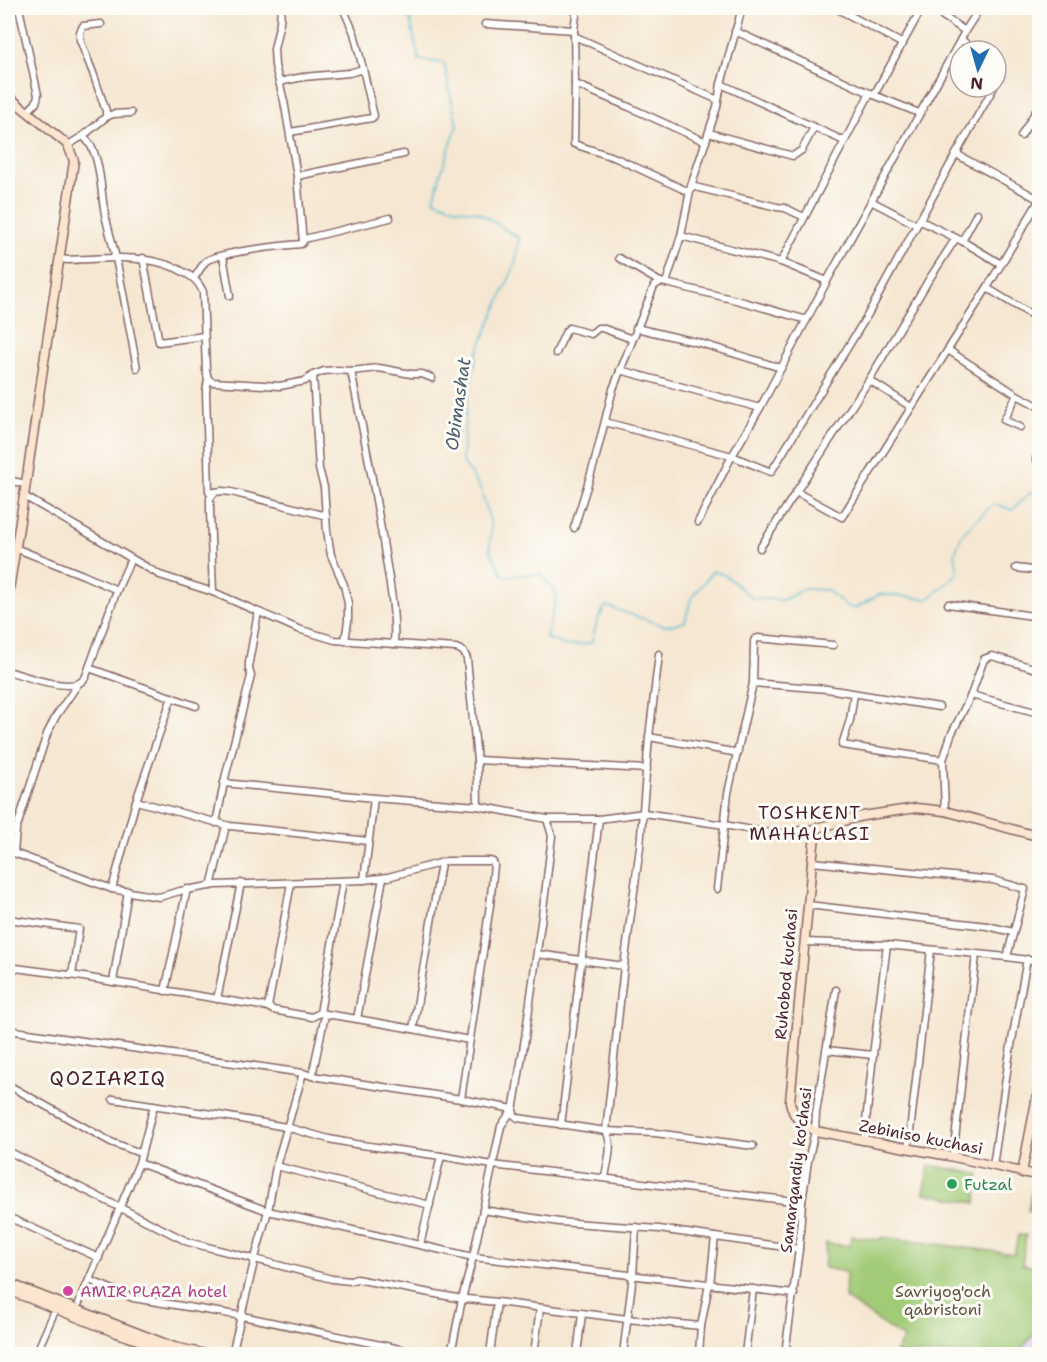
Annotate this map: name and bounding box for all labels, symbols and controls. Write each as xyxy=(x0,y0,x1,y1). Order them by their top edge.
north arrow xyxy=(948,39,1008,99)
text: N xyxy=(970,72,984,94)
water label: Obimashat xyxy=(440,356,476,452)
district label: TOSHKENT MAHALLASI xyxy=(749,801,871,846)
street label: Ruhobod kuchasi xyxy=(770,908,802,1040)
district label: QOZIARIQ xyxy=(50,1065,166,1091)
street label: Samarqandiy ko'chasi xyxy=(775,1086,817,1254)
street label: Zebiniso kuchasi xyxy=(857,1115,985,1159)
place label: Futzal xyxy=(964,1174,1013,1195)
marker: Futzal xyxy=(945,1177,959,1191)
place label: AMIR PLAZA hotel xyxy=(80,1281,227,1302)
park label: Savriyog'och qabristoni xyxy=(895,1281,991,1320)
marker: AMIR PLAZA hotel xyxy=(61,1284,75,1298)

